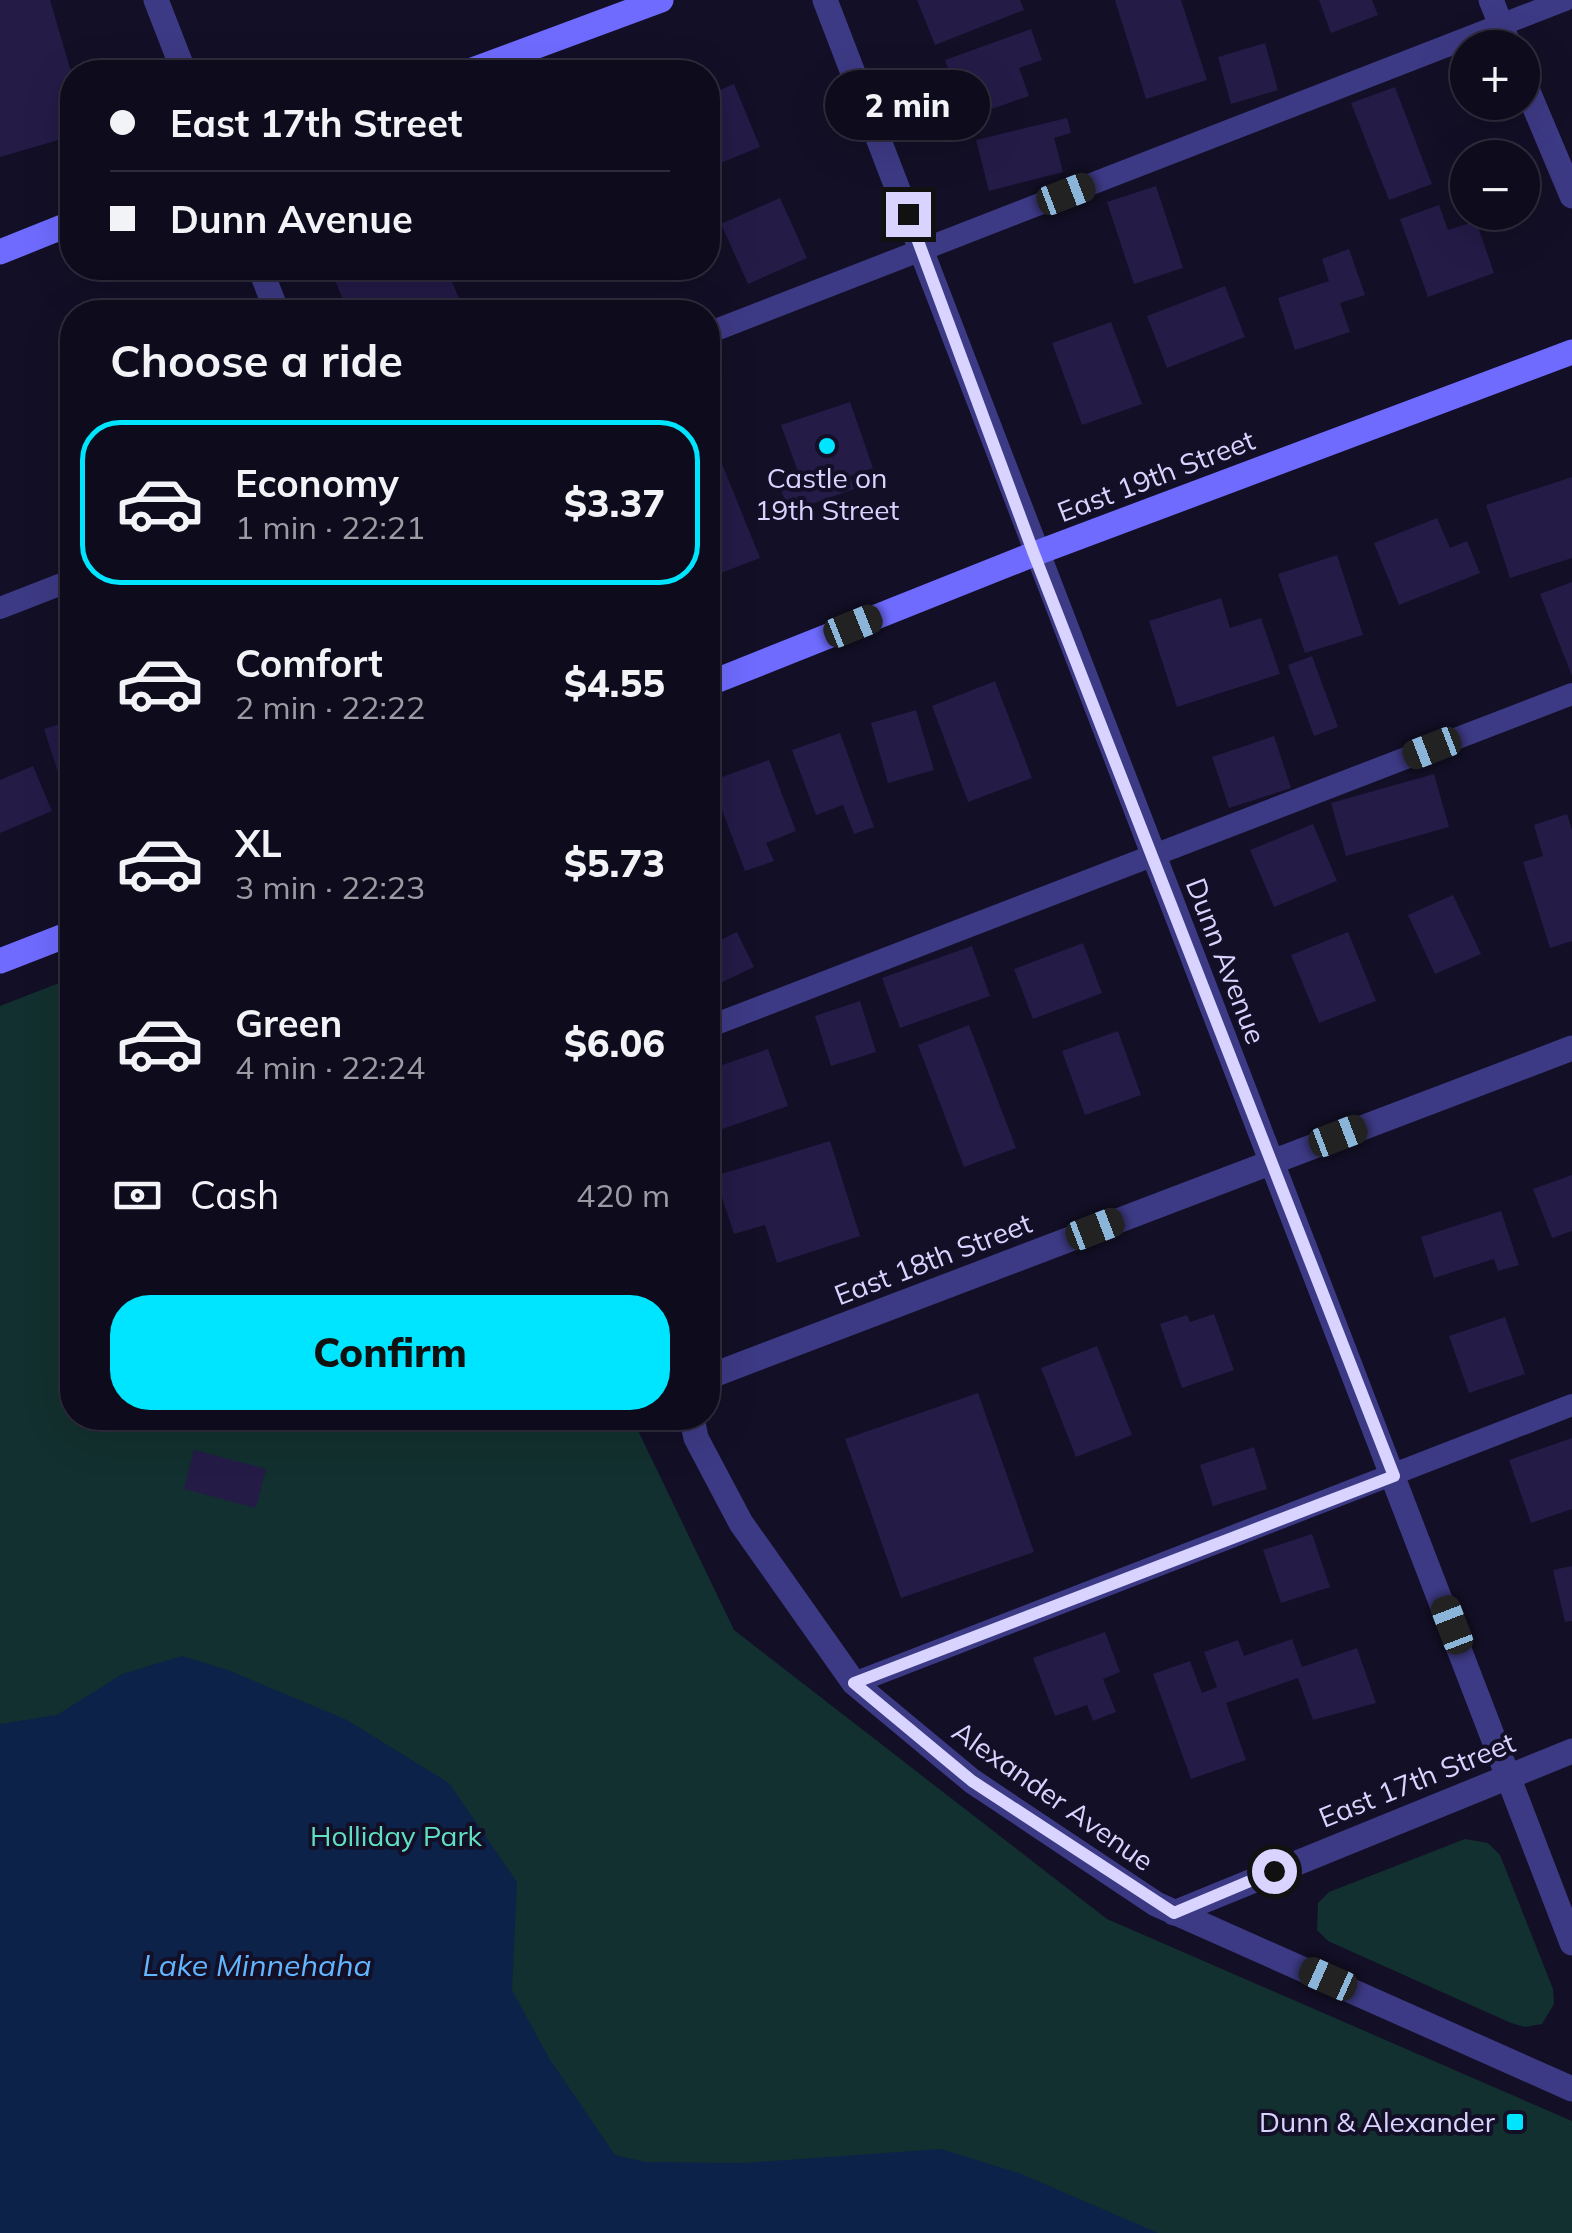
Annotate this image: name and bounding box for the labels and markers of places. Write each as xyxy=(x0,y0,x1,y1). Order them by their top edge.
marker: Castle on 19th Street xyxy=(816,435,838,457)
place label: Castle on 19th Street xyxy=(755,460,899,527)
place label: Dunn & Alexander xyxy=(1259,2104,1496,2139)
marker: Dunn & Alexander xyxy=(1504,2111,1526,2133)

